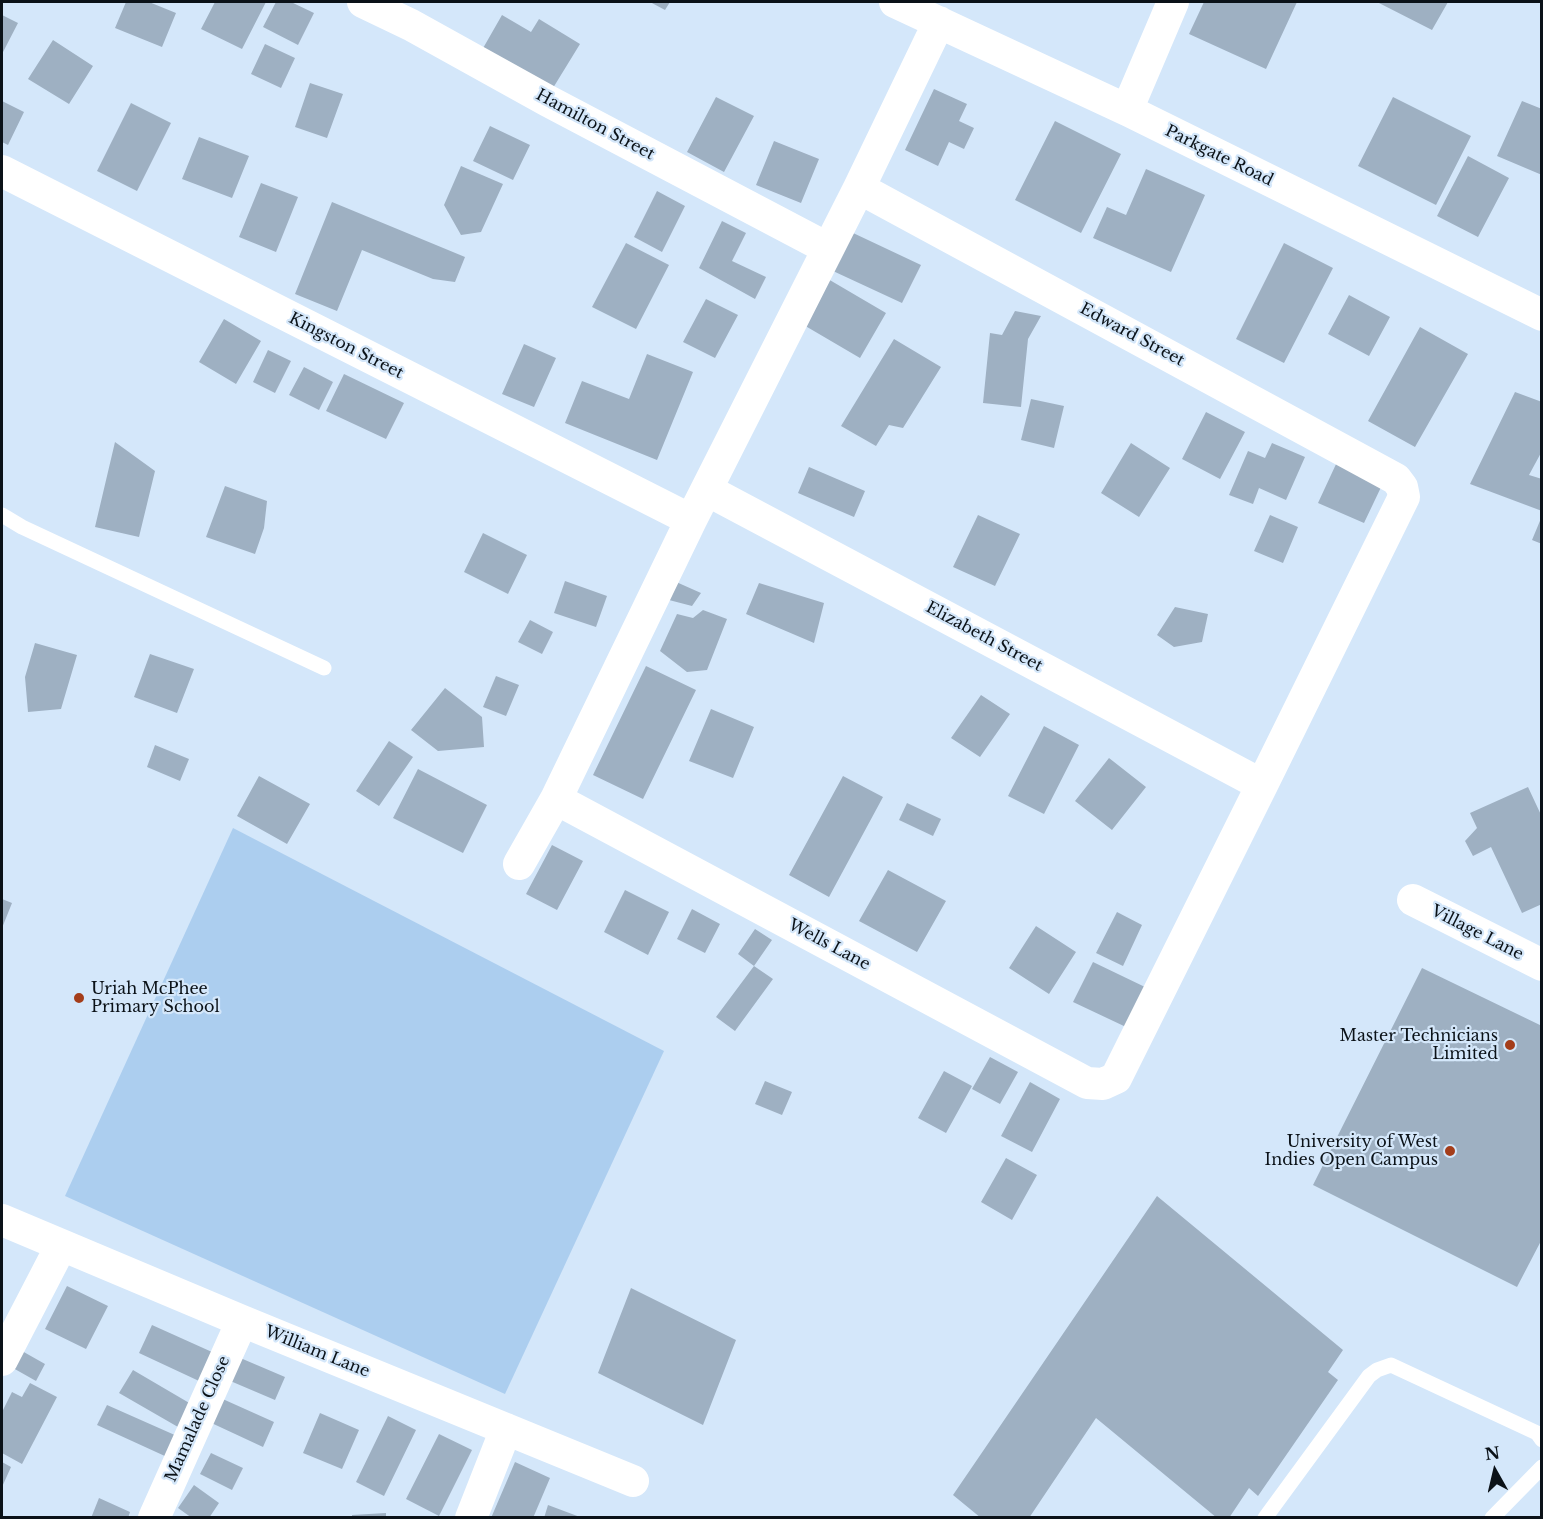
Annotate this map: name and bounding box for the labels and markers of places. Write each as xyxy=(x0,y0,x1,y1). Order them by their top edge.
place label: Uriah McPhee Primary School xyxy=(91,979,220,1017)
marker: Uriah McPhee Primary School xyxy=(72,991,86,1005)
place label: Master Technicians Limited xyxy=(1339,1026,1498,1064)
marker: Master Technicians Limited xyxy=(1503,1038,1517,1052)
place label: University of West Indies Open Campus xyxy=(1265,1132,1438,1170)
marker: University of West Indies Open Campus xyxy=(1443,1144,1457,1158)

